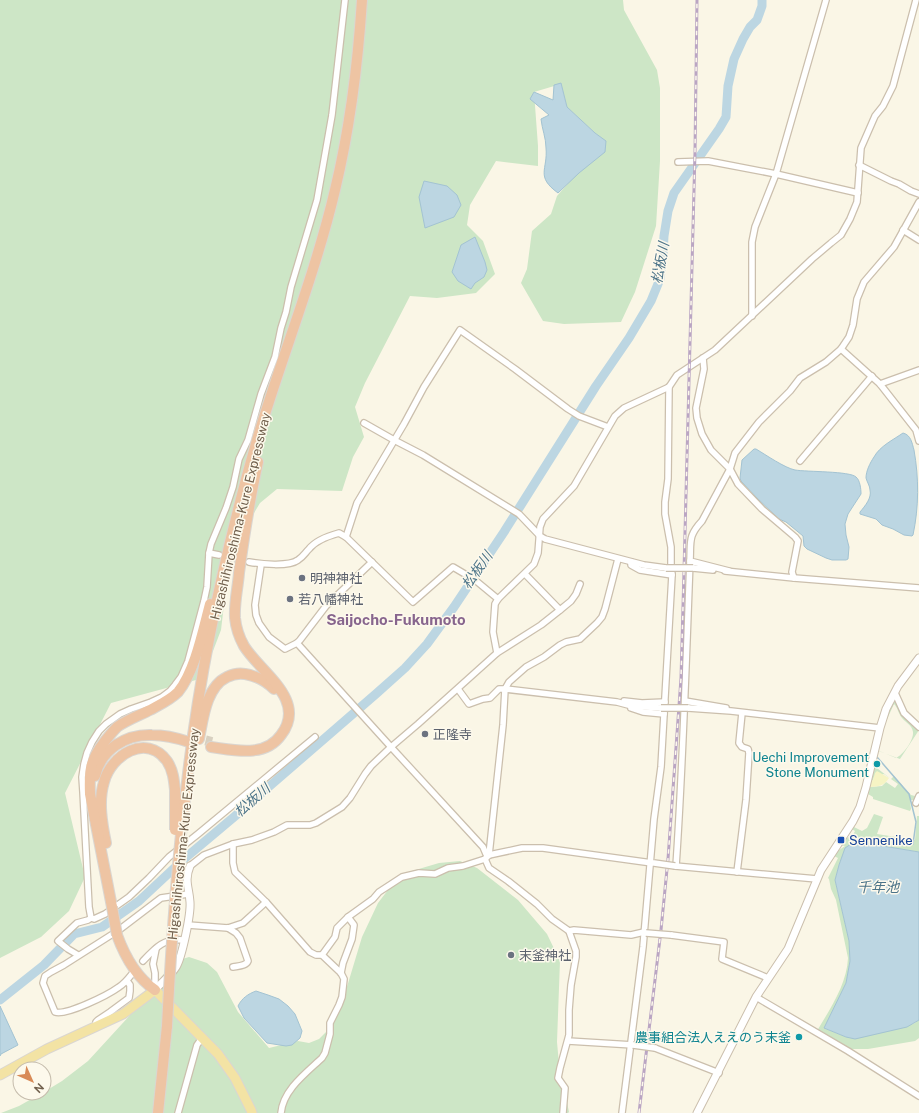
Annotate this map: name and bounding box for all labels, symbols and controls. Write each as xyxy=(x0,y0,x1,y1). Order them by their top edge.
water label: 松板川 xyxy=(648,239,672,285)
street label: Higashihiroshima-Kure Expressway xyxy=(207,411,274,621)
water label: 松板川 xyxy=(458,547,497,592)
place label: 明神神社 xyxy=(310,571,362,586)
marker: 明神神社 xyxy=(297,573,307,583)
place label: 若八幡神社 xyxy=(298,592,363,607)
marker: 若八幡神社 xyxy=(285,594,295,604)
district label: Saijocho-Fukumoto xyxy=(326,611,466,628)
street label: Higashihiroshima-Kure Expressway xyxy=(165,727,202,941)
place label: 正隆寺 xyxy=(433,727,472,742)
marker: 正隆寺 xyxy=(420,729,430,739)
place label: Uechi Improvement Stone Monument xyxy=(752,750,869,780)
marker: Uechi Improvement Stone Monument xyxy=(872,759,882,769)
water label: 松板川 xyxy=(231,779,275,820)
place label: Sennenike xyxy=(849,833,913,848)
marker: Sennenike xyxy=(836,835,846,845)
water label: 千年池 xyxy=(857,879,901,895)
place label: 末釜神社 xyxy=(519,948,571,963)
marker: 末釜神社 xyxy=(506,950,516,960)
place label: 農事組合法人ええのう末釜 xyxy=(635,1030,791,1045)
marker: 農事組合法人ええのう末釜 xyxy=(794,1032,804,1042)
north arrow xyxy=(12,1061,52,1101)
text: N xyxy=(32,1081,46,1095)

